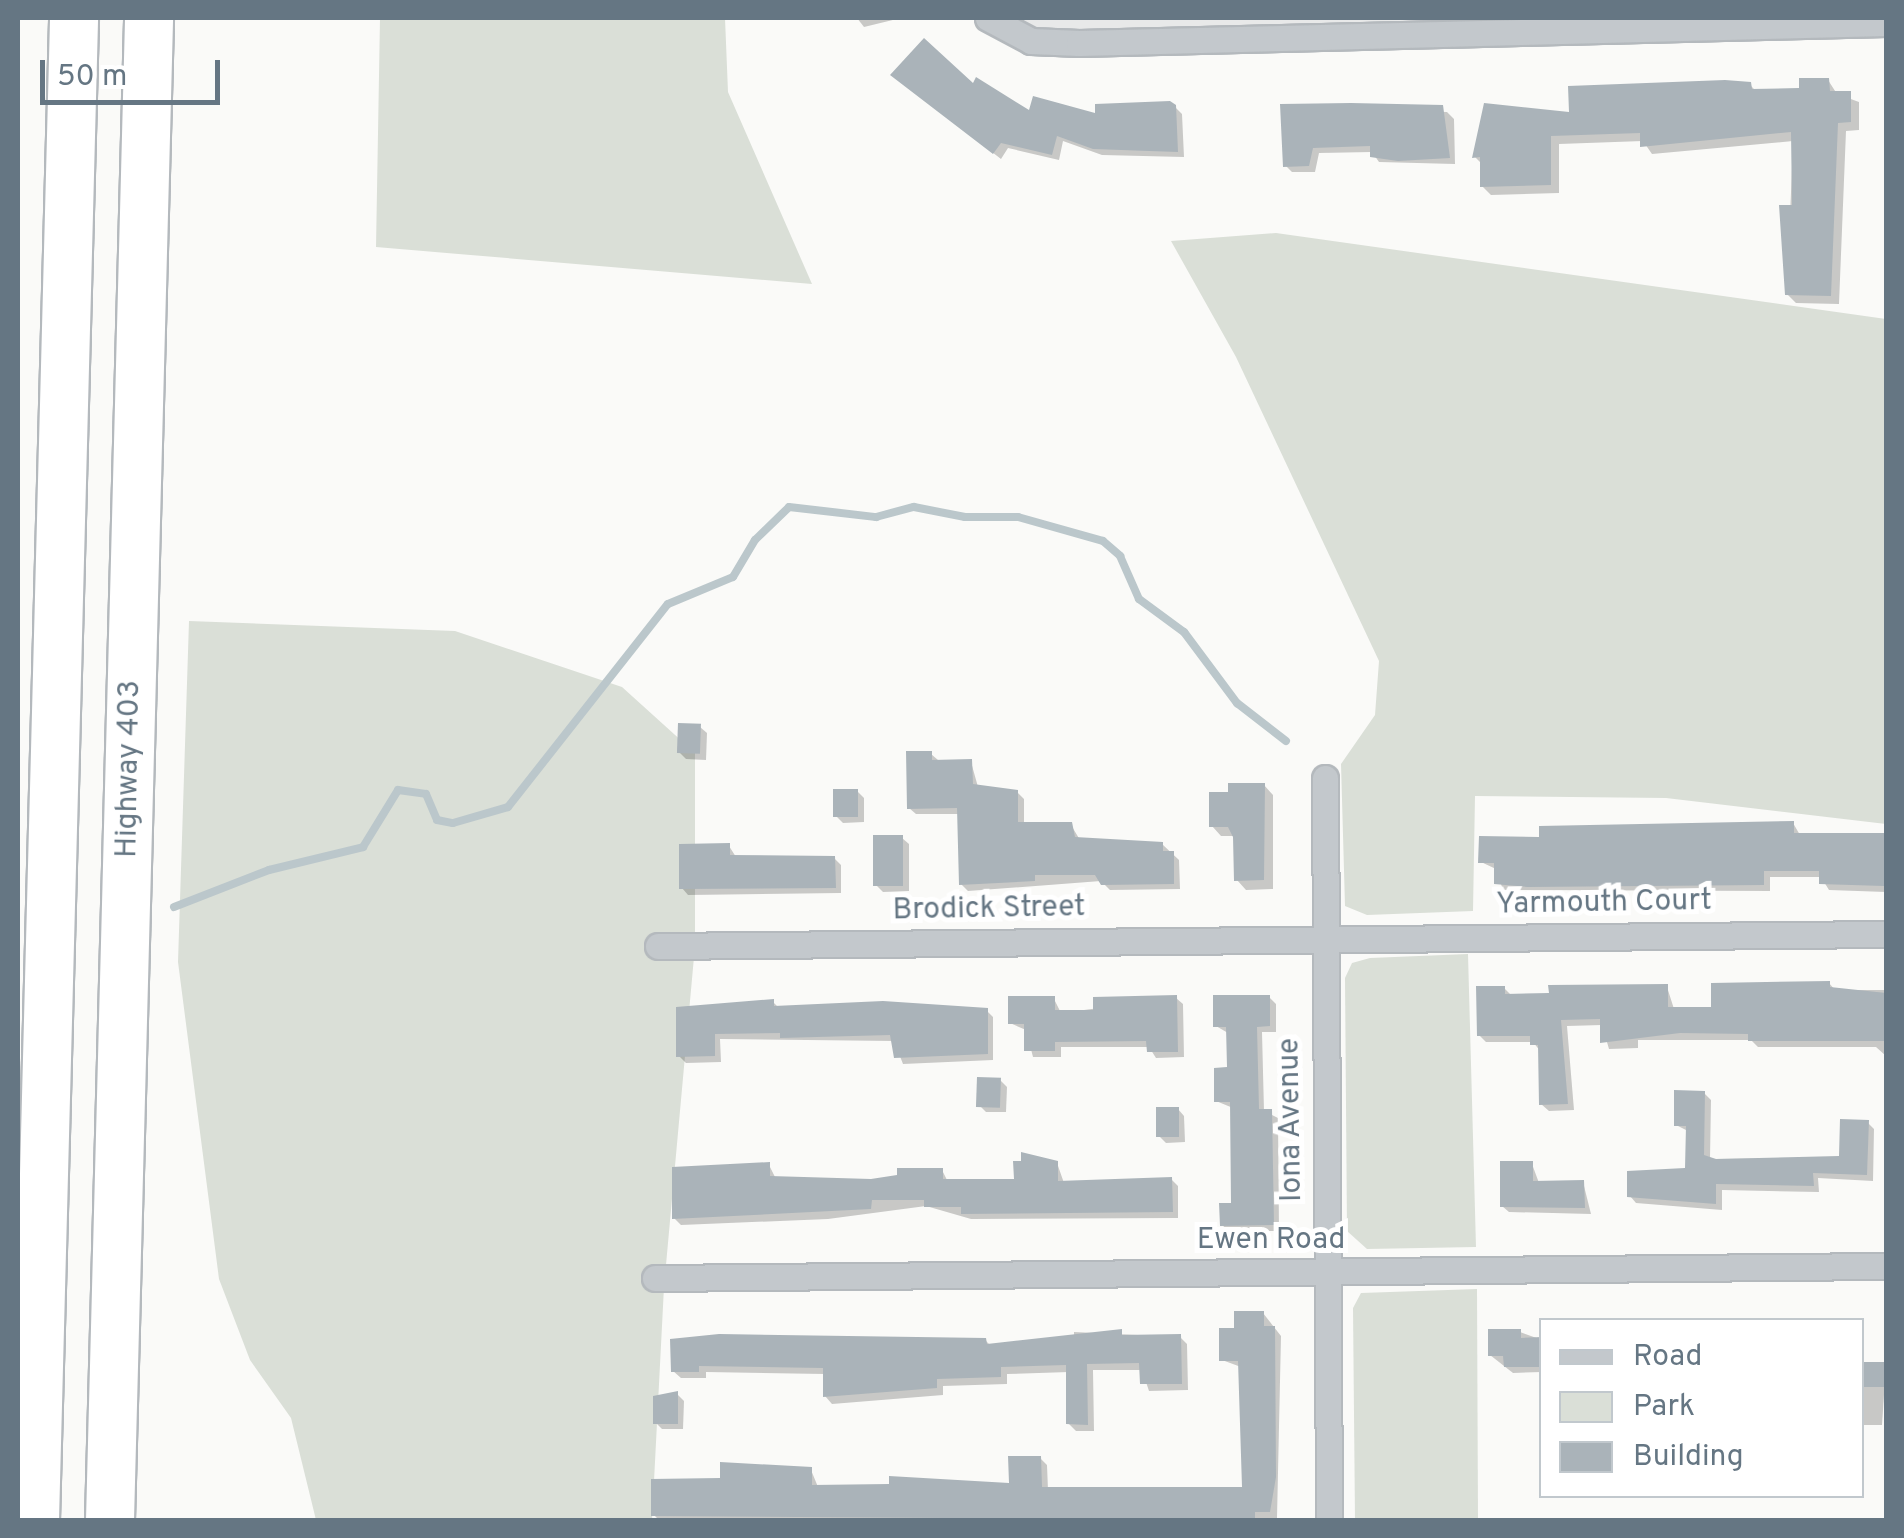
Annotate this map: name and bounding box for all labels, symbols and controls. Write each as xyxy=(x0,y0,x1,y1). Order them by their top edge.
scale bar xyxy=(45,40,225,102)
text: 50 m xyxy=(57,59,127,96)
street label: Highway 403 xyxy=(110,680,150,858)
street label: Yarmouth Court xyxy=(1496,884,1712,924)
street label: Brodick Street xyxy=(892,890,1086,930)
street label: Iona Avenue xyxy=(1273,1037,1311,1203)
street label: Ewen Road xyxy=(1197,1223,1345,1259)
legend xyxy=(1539,1318,1864,1498)
text: Road xyxy=(1633,1339,1702,1376)
text: Park xyxy=(1633,1389,1695,1426)
text: Building xyxy=(1633,1439,1744,1476)

